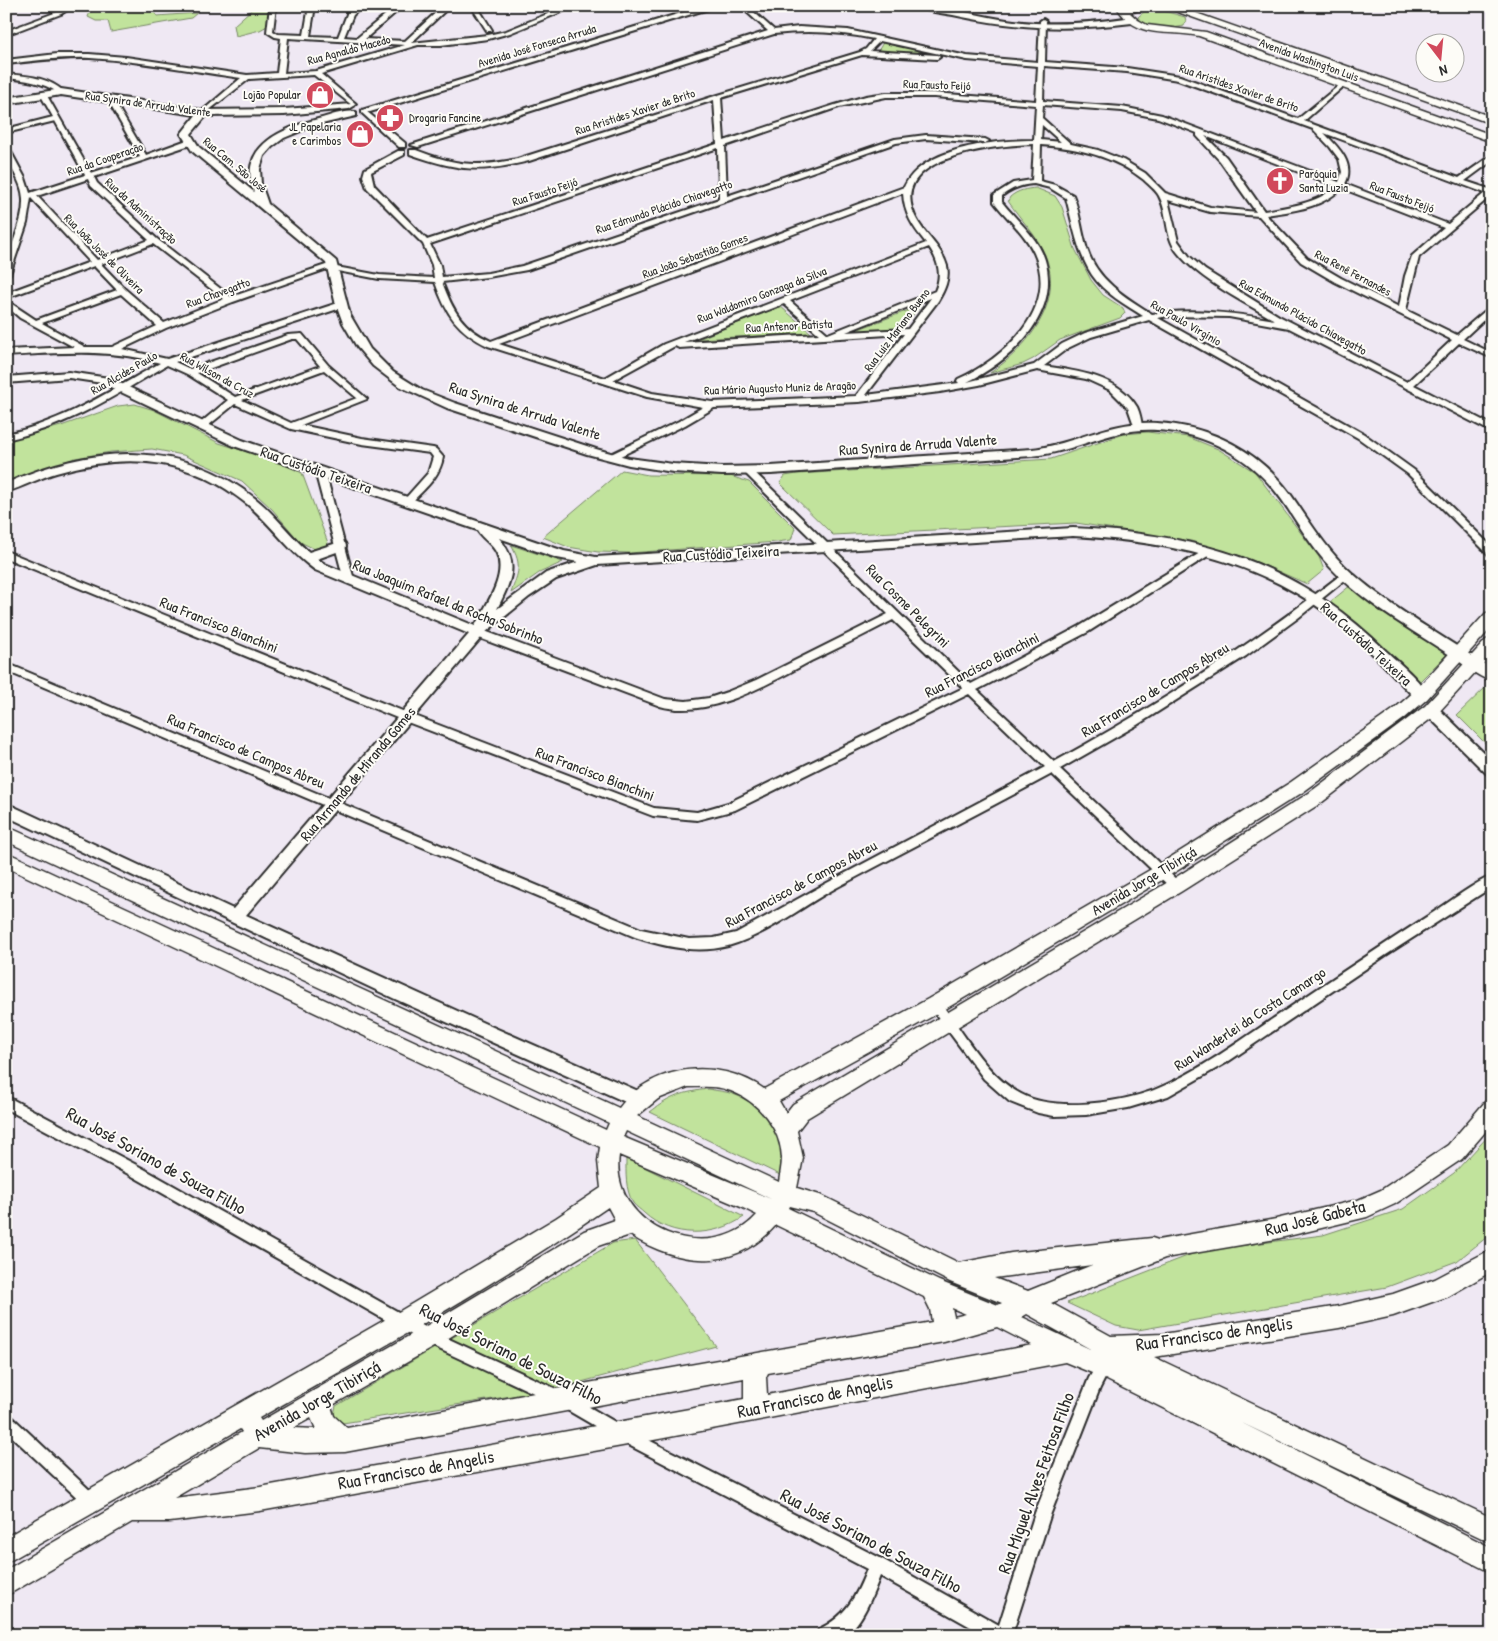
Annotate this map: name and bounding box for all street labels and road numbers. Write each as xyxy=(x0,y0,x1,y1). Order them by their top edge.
street label: Avenida José Fonseca Arruda xyxy=(476,19,598,72)
street label: Rua Agnaldo Macedo xyxy=(305,30,392,69)
street label: Avenida Washington Luis xyxy=(1257,34,1362,86)
street label: Rua Aristides Xavier de Brito xyxy=(1177,59,1301,116)
street label: Rua Fausto Feijó xyxy=(903,75,971,94)
street label: Rua Aristides Xavier de Brito xyxy=(573,84,697,139)
street label: Rua Synira de Arruda Valente xyxy=(84,86,212,121)
street label: Rua Cam. São José xyxy=(200,133,271,197)
street label: Rua da Cooperação xyxy=(64,137,145,180)
street label: Rua Fausto Feijó xyxy=(510,173,580,210)
street label: Rua da Administração xyxy=(102,174,181,248)
street label: Rua Edmundo Plácido Chiavegatto xyxy=(593,175,735,238)
street label: Rua Fausto Feijó xyxy=(1368,176,1437,217)
street label: Rua João José de Oliveira xyxy=(60,210,148,298)
street label: Rua João Sebastião Gomes xyxy=(640,228,750,283)
street label: Rua Renê Fernandes xyxy=(1312,245,1395,300)
street label: Rua Waldomiro Gonzaga da Silva xyxy=(695,262,829,327)
street label: Rua Chavegatto xyxy=(184,273,252,312)
street label: Rua Edmundo Plácido Chiavegatto xyxy=(1236,274,1370,359)
street label: Rua Luiz Mariano Bueno xyxy=(860,284,934,375)
street label: Rua Paulo Virgínio xyxy=(1148,296,1225,350)
street label: Rua Antenor Batista xyxy=(745,315,833,336)
street label: Rua Alcides Paulo xyxy=(87,347,160,398)
street label: Rua Wilson da Cruz xyxy=(177,347,257,402)
street label: Rua Synira de Arruda Valente xyxy=(447,376,604,445)
street label: Rua Mário Augusto Muniz de Aragão xyxy=(704,376,856,399)
street label: Rua Synira de Arruda Valente xyxy=(838,429,998,460)
street label: Rua Custódio Teixeira xyxy=(258,441,375,498)
street label: Rua Custódio Teixeira xyxy=(662,540,780,567)
street label: Rua Joaquim Rafael da Rocha Sobrinho xyxy=(350,554,547,649)
street label: Rua Cosme Pelegrini xyxy=(862,559,955,652)
street label: Rua Francisco Bianchini xyxy=(157,591,281,658)
street label: Rua Custódio Teixeira xyxy=(1316,597,1417,690)
street label: Rua Francisco Bianchini xyxy=(921,627,1043,702)
street label: Rua Francisco de Campos Abreu xyxy=(1077,637,1233,742)
street label: Rua Armando de Miranda Gomes xyxy=(295,702,420,845)
street label: Rua Francisco de Campos Abreu xyxy=(164,708,328,793)
street label: Rua Francisco Bianchini xyxy=(533,741,658,806)
street label: Rua Francisco de Campos Abreu xyxy=(721,835,880,932)
street label: Avenida Jorge Tibiriçá xyxy=(1087,841,1200,920)
street label: Rua Wanderlei da Costa Camargo xyxy=(1170,962,1330,1076)
street label: Rua José Soriano de Souza Filho xyxy=(62,1101,251,1220)
street label: Rua José Gabeta xyxy=(1262,1193,1368,1242)
street label: Rua José Soriano de Souza Filho xyxy=(416,1297,607,1411)
street label: Rua Francisco de Angelis xyxy=(1134,1310,1294,1357)
street label: Avenida Jorge Tibiriçá xyxy=(249,1354,385,1447)
street label: Rua Francisco de Angelis xyxy=(735,1369,895,1424)
street label: Rua Miguel Alves Feitosa Filho xyxy=(991,1389,1080,1577)
street label: Rua Francisco de Angelis xyxy=(336,1443,496,1496)
street label: Rua José Soriano de Souza Filho xyxy=(776,1482,966,1599)

